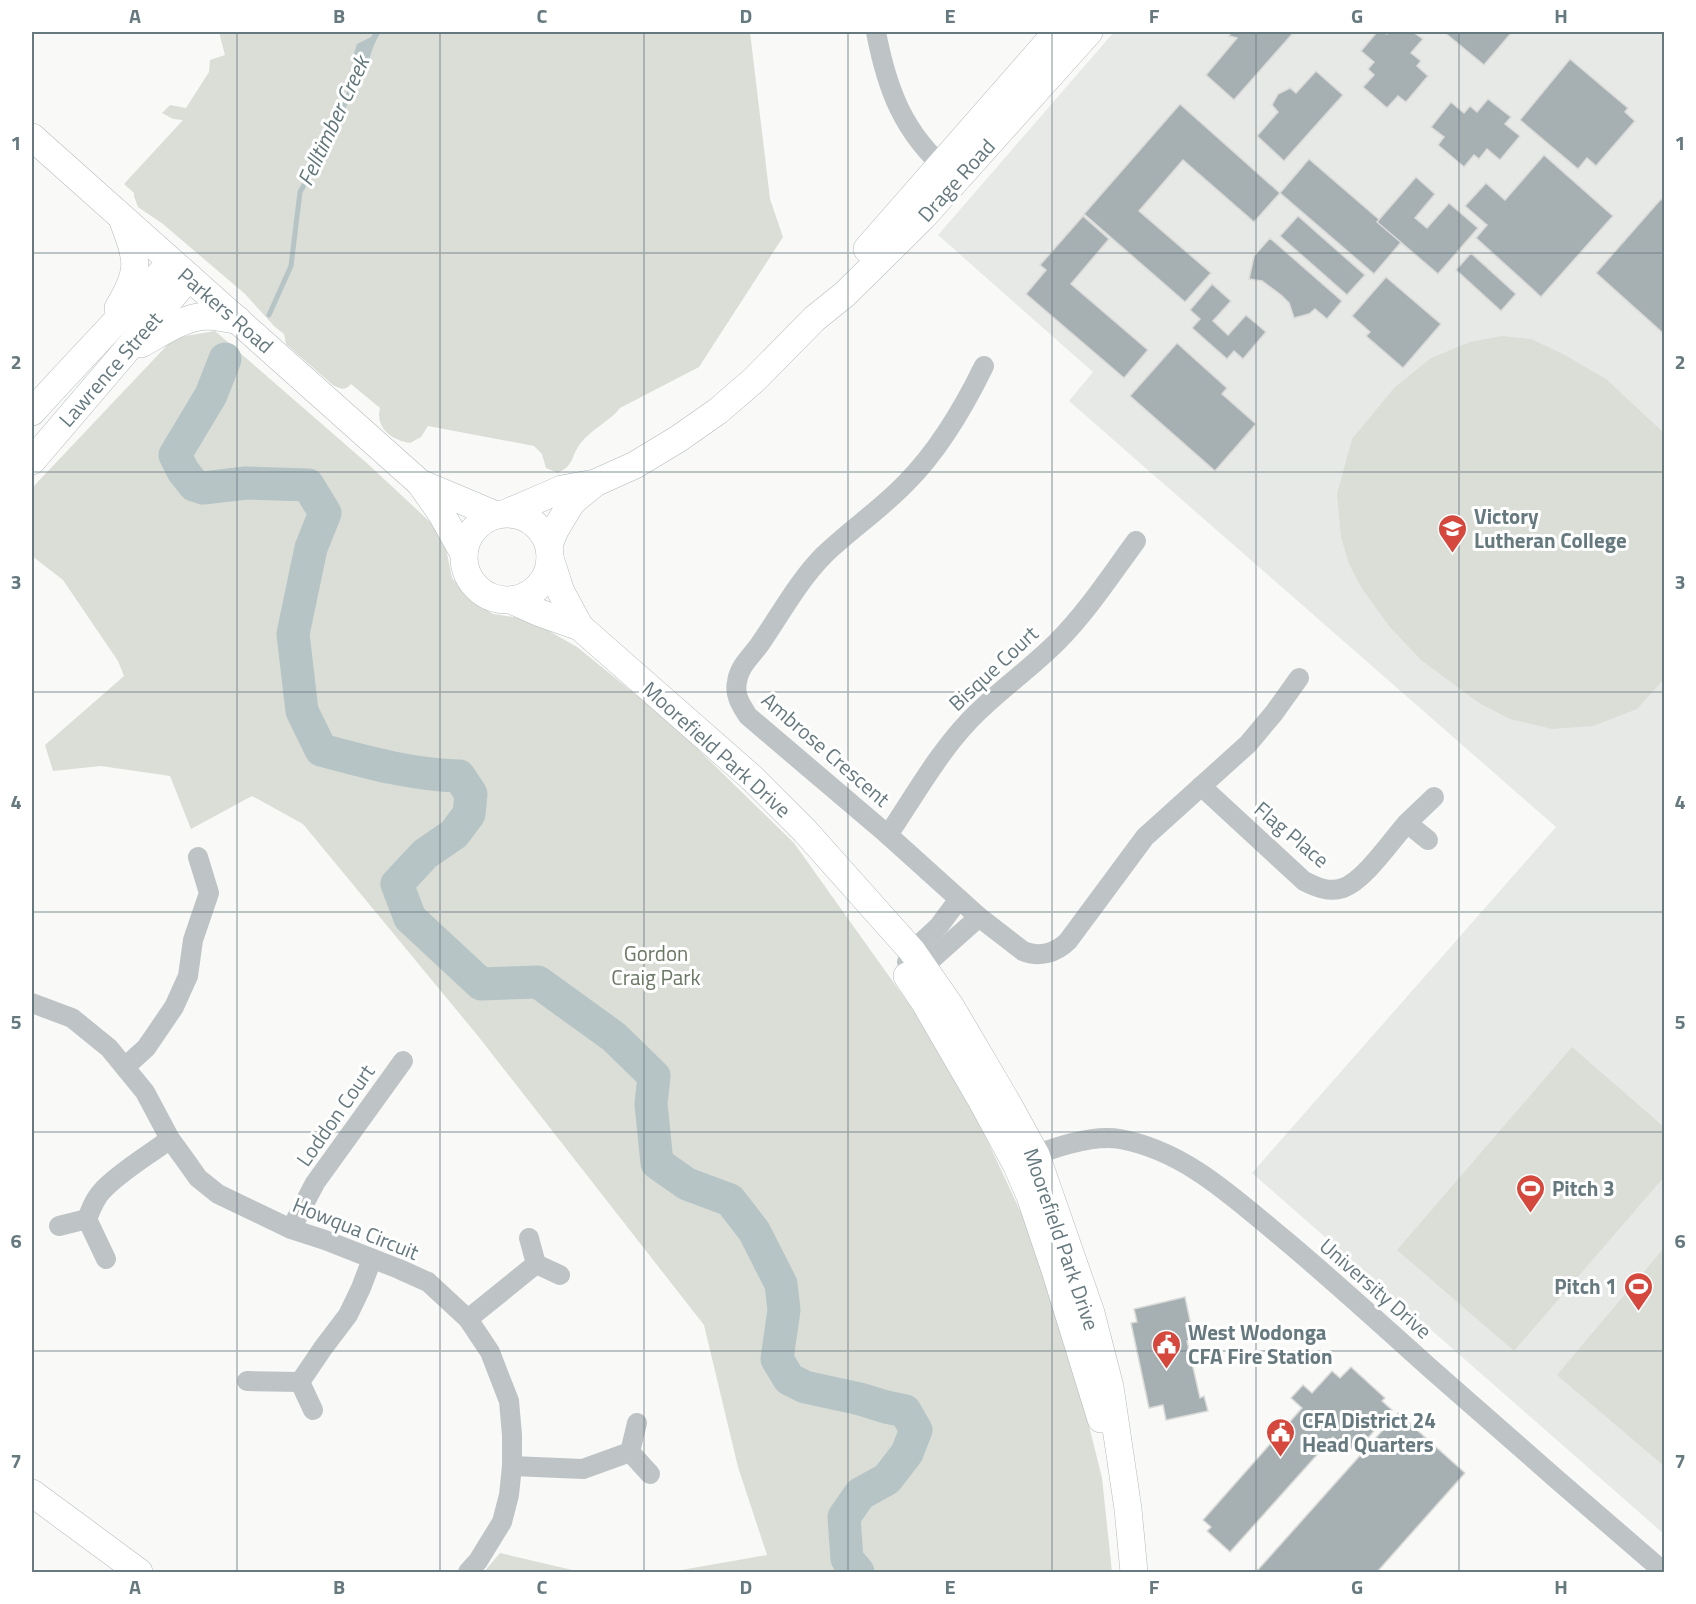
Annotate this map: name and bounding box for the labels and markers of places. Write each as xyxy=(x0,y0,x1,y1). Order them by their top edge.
place label: Victory Lutheran College xyxy=(1474,500,1627,556)
school or university icon: Victory Lutheran College xyxy=(1437,512,1469,554)
sports icon: Pitch 3 xyxy=(1515,1172,1547,1214)
place label: Pitch 3 xyxy=(1552,1172,1615,1204)
place label: Pitch 1 xyxy=(1554,1270,1617,1302)
sports icon: Pitch 1 xyxy=(1622,1270,1654,1312)
place label: West Wodonga CFA Fire Station xyxy=(1188,1316,1333,1372)
public building icon: West Wodonga CFA Fire Station xyxy=(1151,1328,1183,1370)
place label: CFA District 24 Head Quarters xyxy=(1302,1404,1436,1460)
public building icon: CFA District 24 Head Quarters xyxy=(1265,1416,1297,1458)

